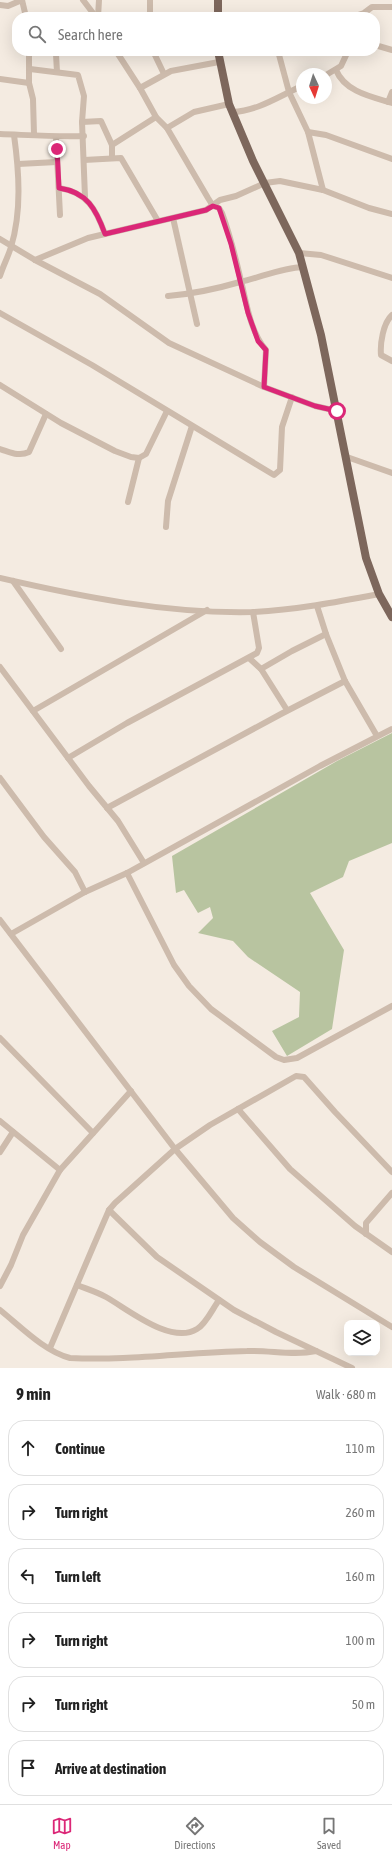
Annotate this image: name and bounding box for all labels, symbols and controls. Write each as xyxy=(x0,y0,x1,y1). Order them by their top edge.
search box xyxy=(12,12,380,56)
icon: search xyxy=(26,23,48,45)
text: Search here xyxy=(58,26,123,43)
north arrow xyxy=(296,68,332,104)
route end xyxy=(48,140,66,158)
route start xyxy=(328,402,346,420)
map controls xyxy=(344,1320,380,1356)
button: layers xyxy=(344,1320,380,1356)
text: 9 min xyxy=(16,1384,51,1404)
text: Walk · 680 m xyxy=(316,1387,376,1402)
icon: ahead xyxy=(17,1437,39,1459)
text: Continue xyxy=(55,1440,105,1457)
text: 110 m xyxy=(346,1441,375,1456)
icon: right xyxy=(17,1501,39,1523)
text: Turn right xyxy=(55,1504,108,1521)
text: 260 m xyxy=(346,1505,375,1520)
icon: left xyxy=(17,1565,39,1587)
text: Turn left xyxy=(55,1568,101,1585)
text: 160 m xyxy=(346,1569,375,1584)
icon: right xyxy=(17,1629,39,1651)
text: Turn right xyxy=(55,1632,108,1649)
text: 100 m xyxy=(346,1633,375,1648)
icon: right xyxy=(17,1693,39,1715)
text: Turn right xyxy=(55,1696,108,1713)
text: 50 m xyxy=(352,1697,375,1712)
icon: arrive xyxy=(17,1757,39,1779)
text: Arrive at destination xyxy=(55,1760,166,1777)
tab: Map xyxy=(51,1815,73,1851)
tab: Directions xyxy=(174,1815,215,1851)
tab: Saved xyxy=(317,1815,341,1851)

